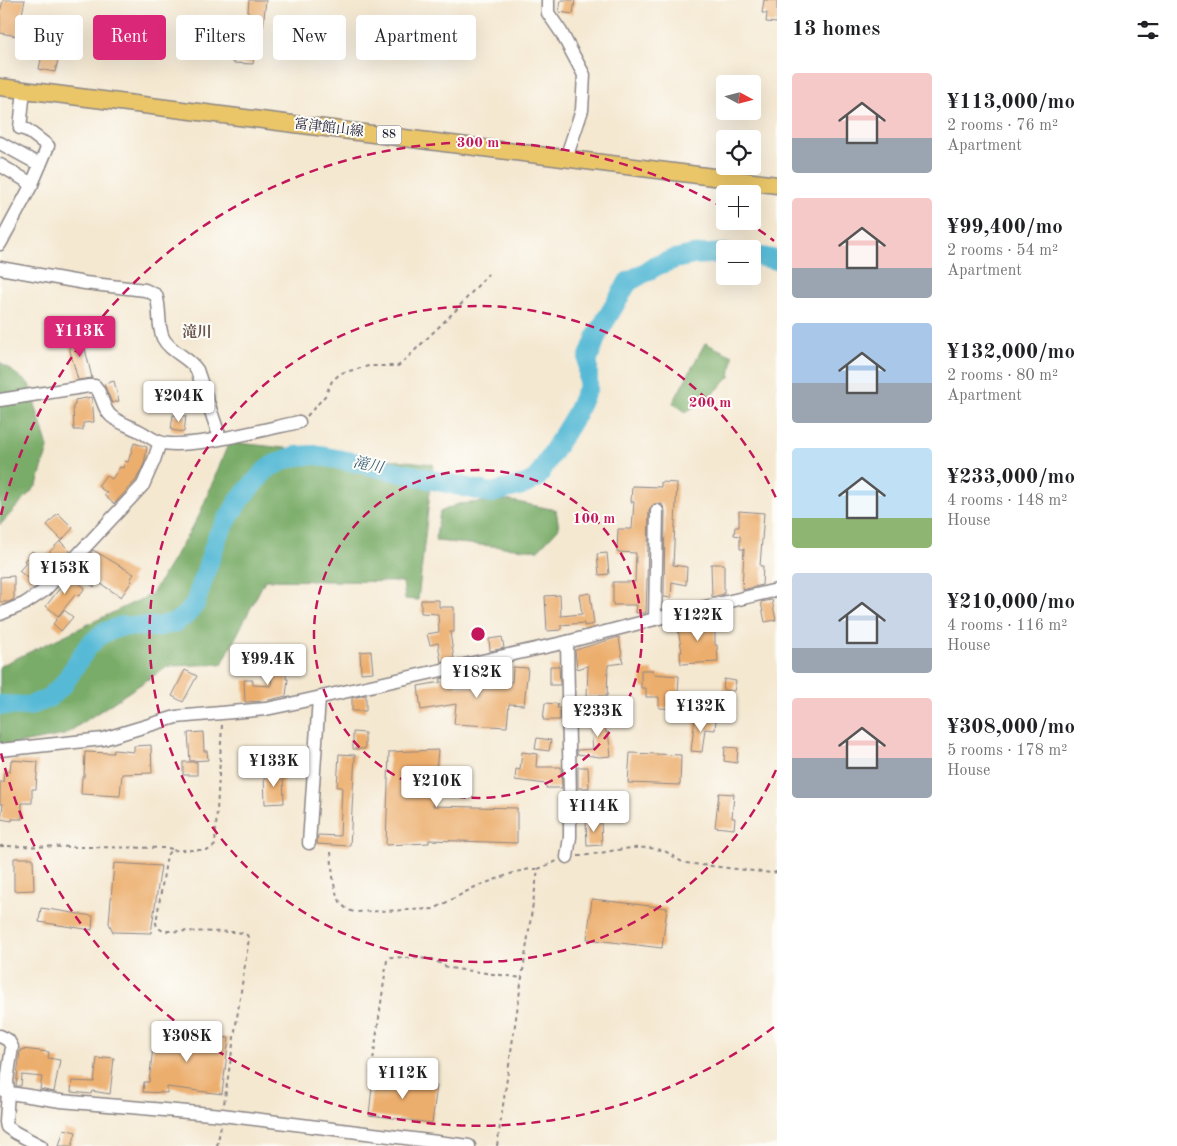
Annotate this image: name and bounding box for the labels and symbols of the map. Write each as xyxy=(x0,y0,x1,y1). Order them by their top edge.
north arrow xyxy=(716,75,761,120)
street label: 富津館山線 xyxy=(293,116,365,139)
road number: 88 xyxy=(376,126,402,144)
text: 300 m xyxy=(457,136,499,151)
pin: ¥113K xyxy=(45,316,115,358)
district label: 滝川 xyxy=(182,323,212,341)
pin: ¥204K xyxy=(144,380,214,423)
text: 200 m xyxy=(689,396,731,411)
water label: 滝川 xyxy=(352,454,387,477)
text: 100 m xyxy=(573,512,615,527)
pin: ¥153K xyxy=(30,552,100,595)
pin: ¥122K xyxy=(663,600,733,642)
centre of rings xyxy=(469,625,487,643)
pin: ¥99.4K xyxy=(227,644,309,686)
pin: ¥182K xyxy=(442,656,512,699)
pin: ¥132K xyxy=(666,690,736,733)
pin: ¥233K xyxy=(563,696,633,738)
pin: ¥133K xyxy=(239,746,309,788)
pin: ¥210K xyxy=(402,766,472,808)
pin: ¥114K xyxy=(559,790,629,833)
pin: ¥308K xyxy=(152,1020,222,1063)
pin: ¥112K xyxy=(368,1058,438,1100)

